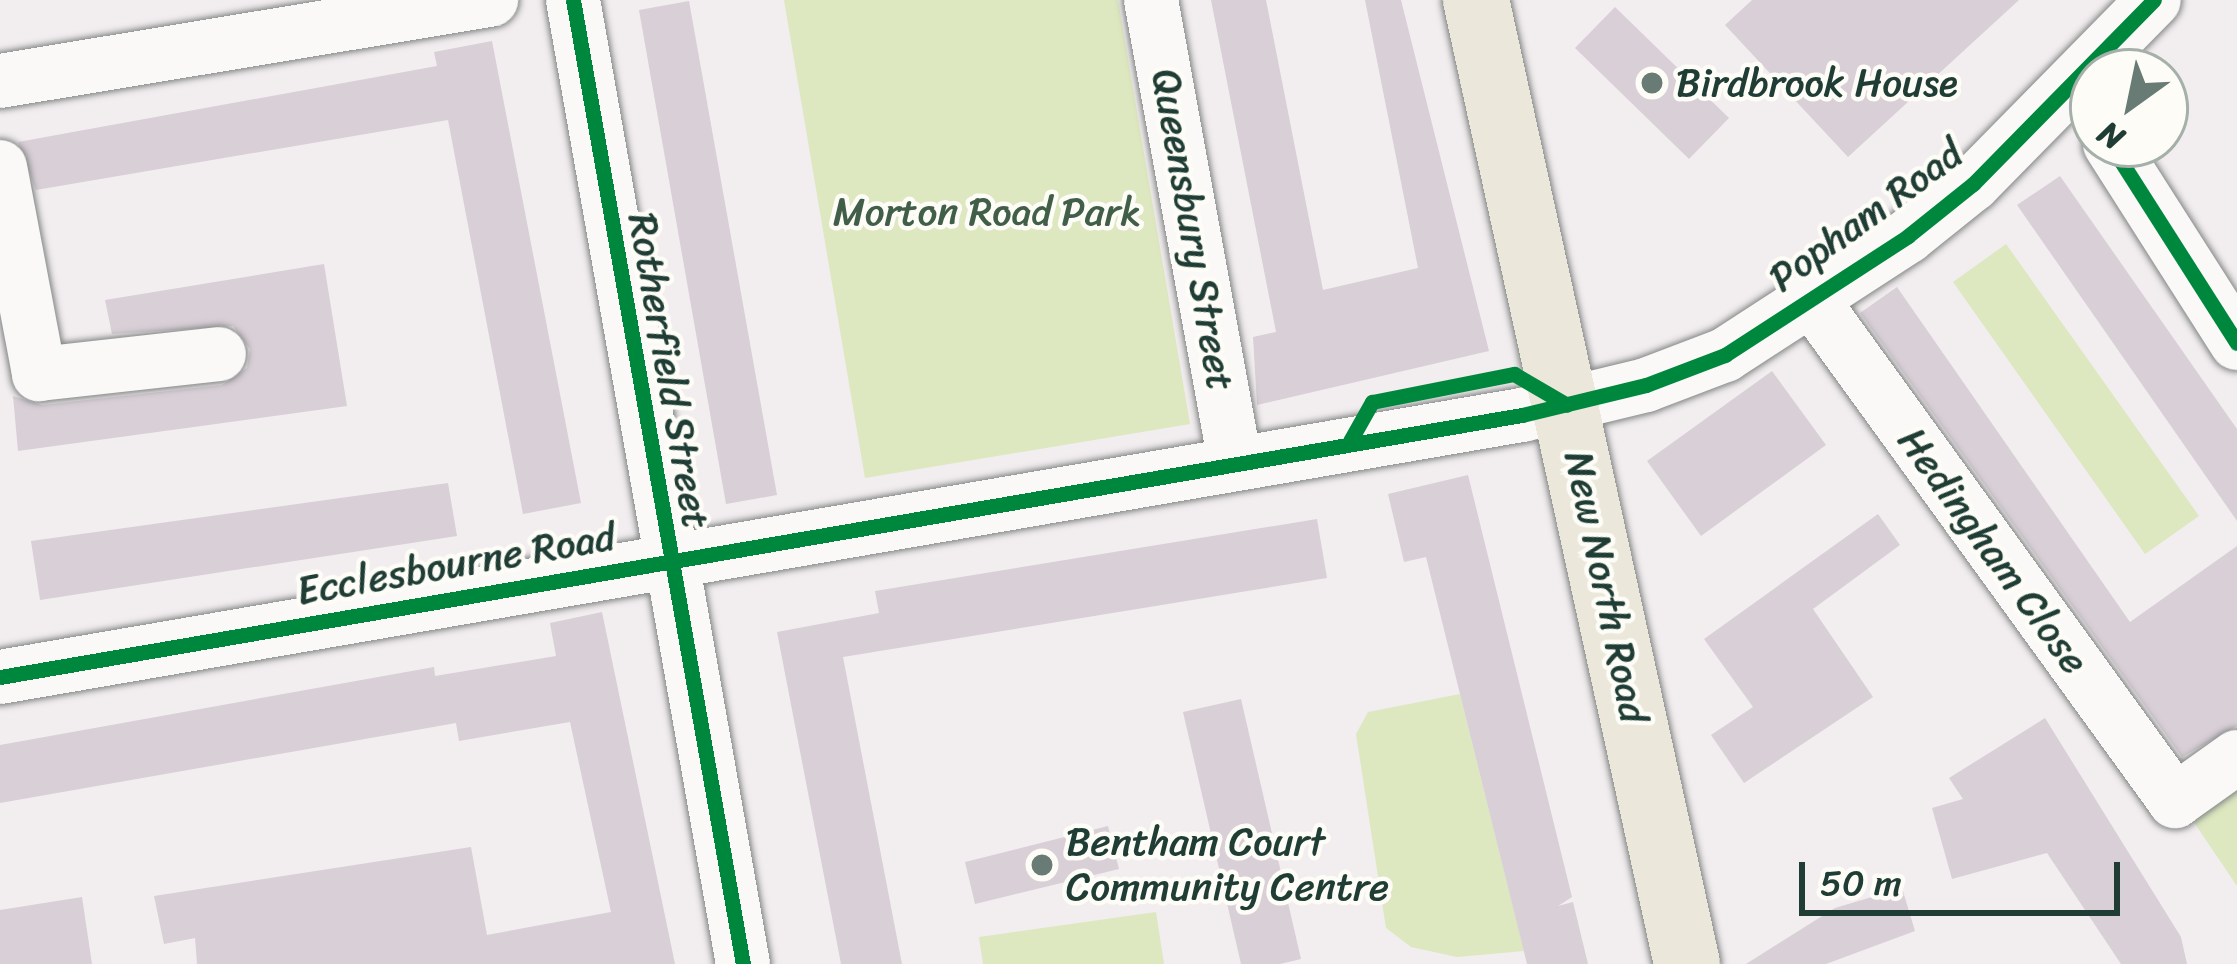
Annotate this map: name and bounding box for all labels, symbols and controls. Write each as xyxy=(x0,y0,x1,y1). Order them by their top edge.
north arrow xyxy=(2069,48,2189,168)
place label: Birdbrook House xyxy=(1676,60,1960,106)
street label: Queensbury Street xyxy=(1142,66,1244,394)
marker: Birdbrook House xyxy=(1639,70,1665,96)
text: N xyxy=(2086,105,2136,166)
street label: Popham Road xyxy=(1760,130,1972,302)
park label: Morton Road Park xyxy=(832,189,1142,235)
street label: Rotherfield Street xyxy=(618,209,720,533)
street label: Hedingham Close xyxy=(1888,419,2098,683)
street label: New North Road xyxy=(1554,446,1658,728)
street label: Ecclesbourne Road xyxy=(293,513,619,615)
place label: Bentham Court Community Centre xyxy=(1066,820,1389,911)
scale bar xyxy=(1805,838,2126,912)
text: 50 m xyxy=(1820,851,1902,915)
marker: Bentham Court Community Centre xyxy=(1029,852,1055,878)

